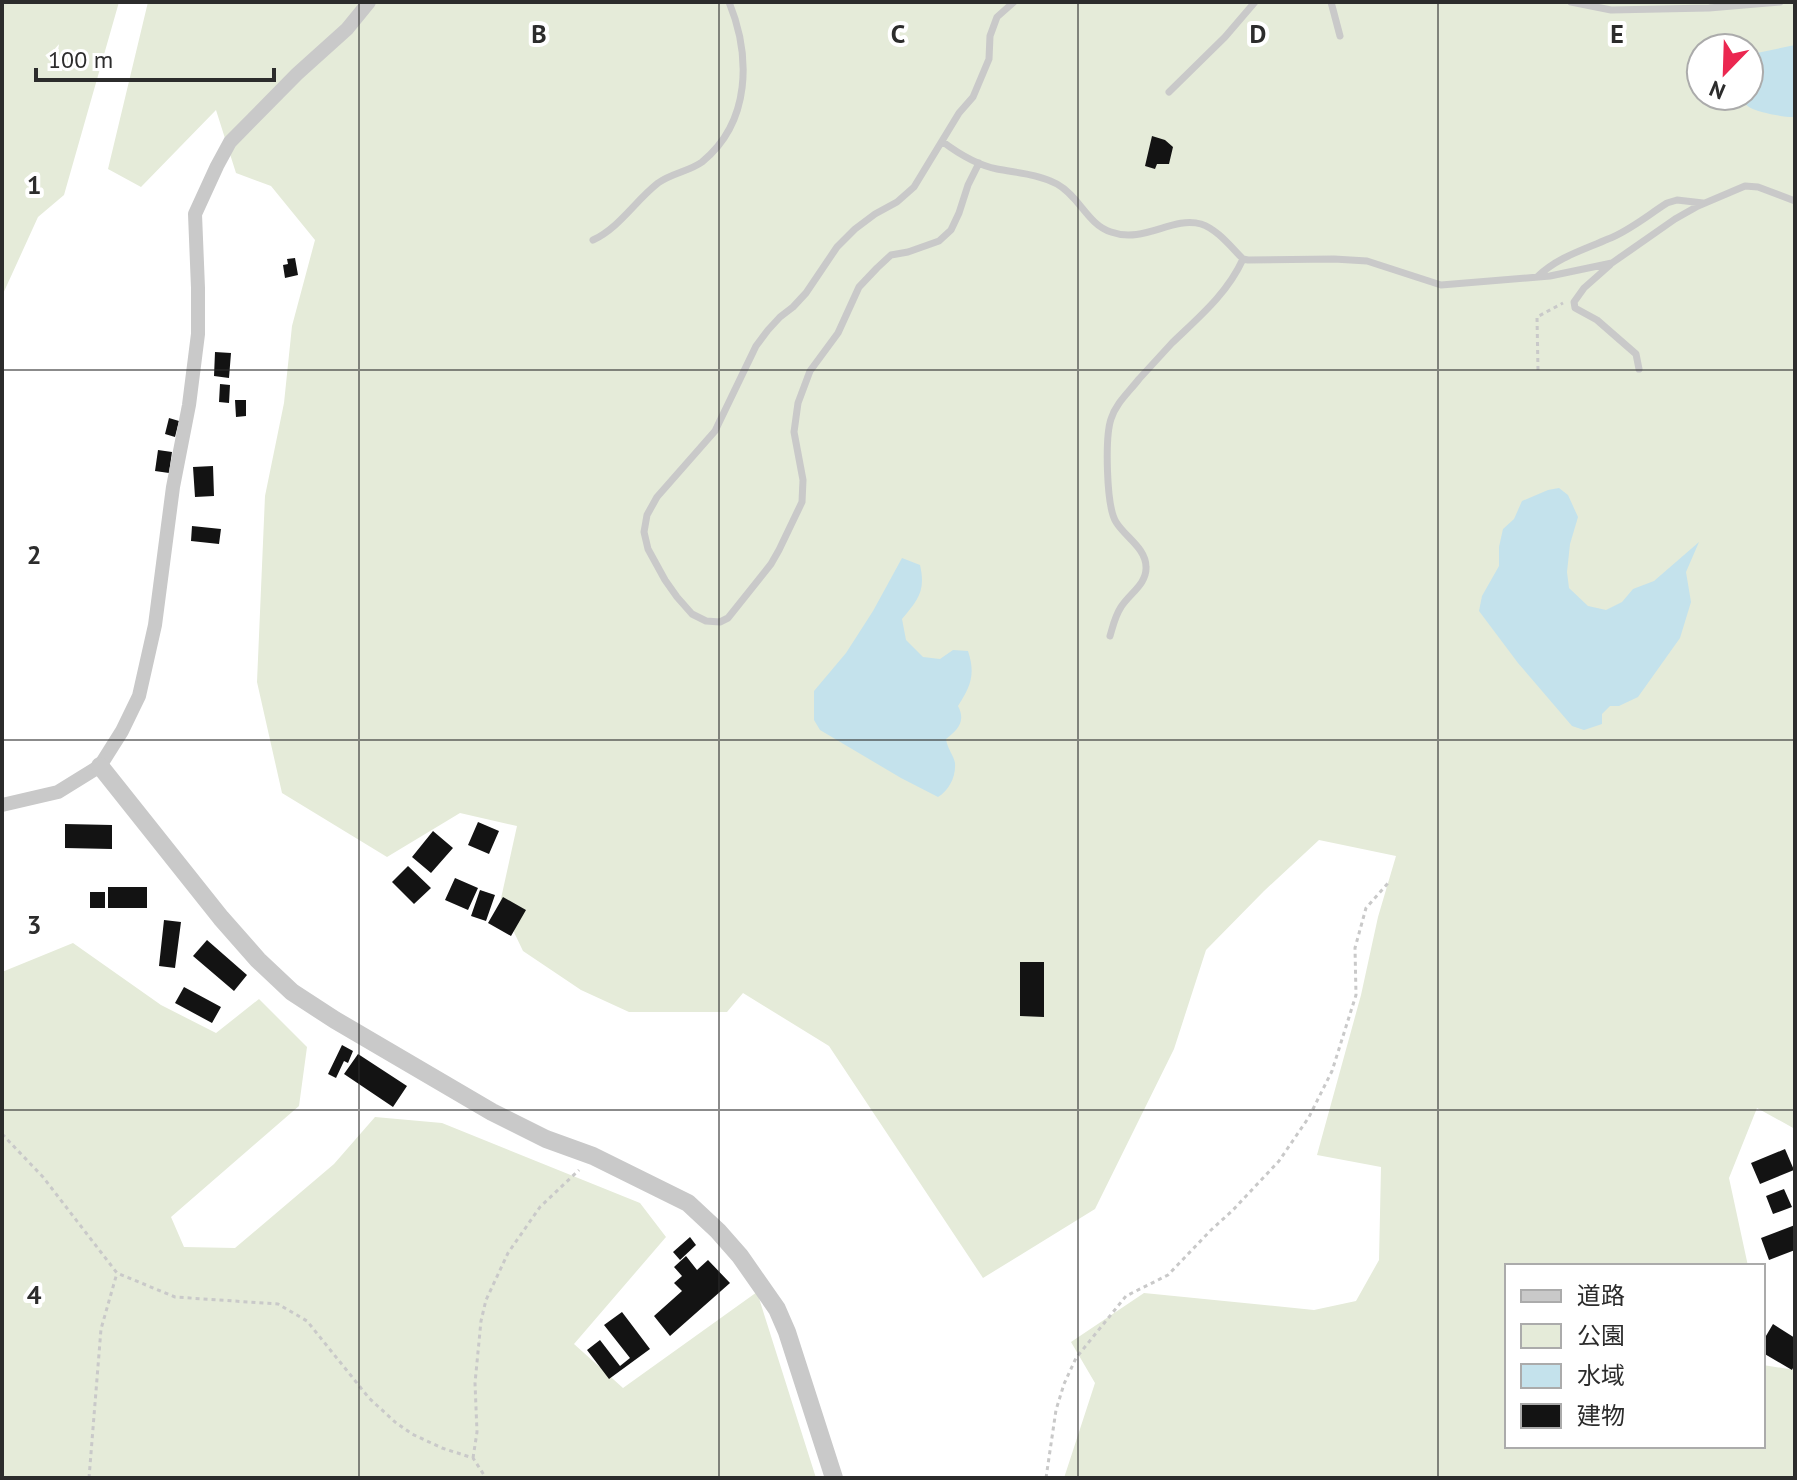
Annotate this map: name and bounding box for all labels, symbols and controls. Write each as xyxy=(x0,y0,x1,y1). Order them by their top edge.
text: B xyxy=(531,17,547,50)
text: C xyxy=(891,17,905,50)
text: D xyxy=(1250,17,1266,50)
text: E xyxy=(1610,17,1624,50)
scale bar xyxy=(36,32,274,82)
north arrow xyxy=(1685,32,1765,112)
text: 100 m xyxy=(48,44,113,75)
text: N xyxy=(1705,75,1729,106)
text: 1 xyxy=(27,168,41,201)
text: 2 xyxy=(27,538,41,571)
text: 3 xyxy=(27,908,41,941)
legend xyxy=(1505,1264,1765,1448)
text: 4 xyxy=(27,1278,42,1311)
text: 道路 xyxy=(1577,1280,1625,1311)
text: 公園 xyxy=(1577,1320,1625,1351)
text: 水域 xyxy=(1577,1360,1625,1391)
text: 建物 xyxy=(1577,1400,1625,1431)

